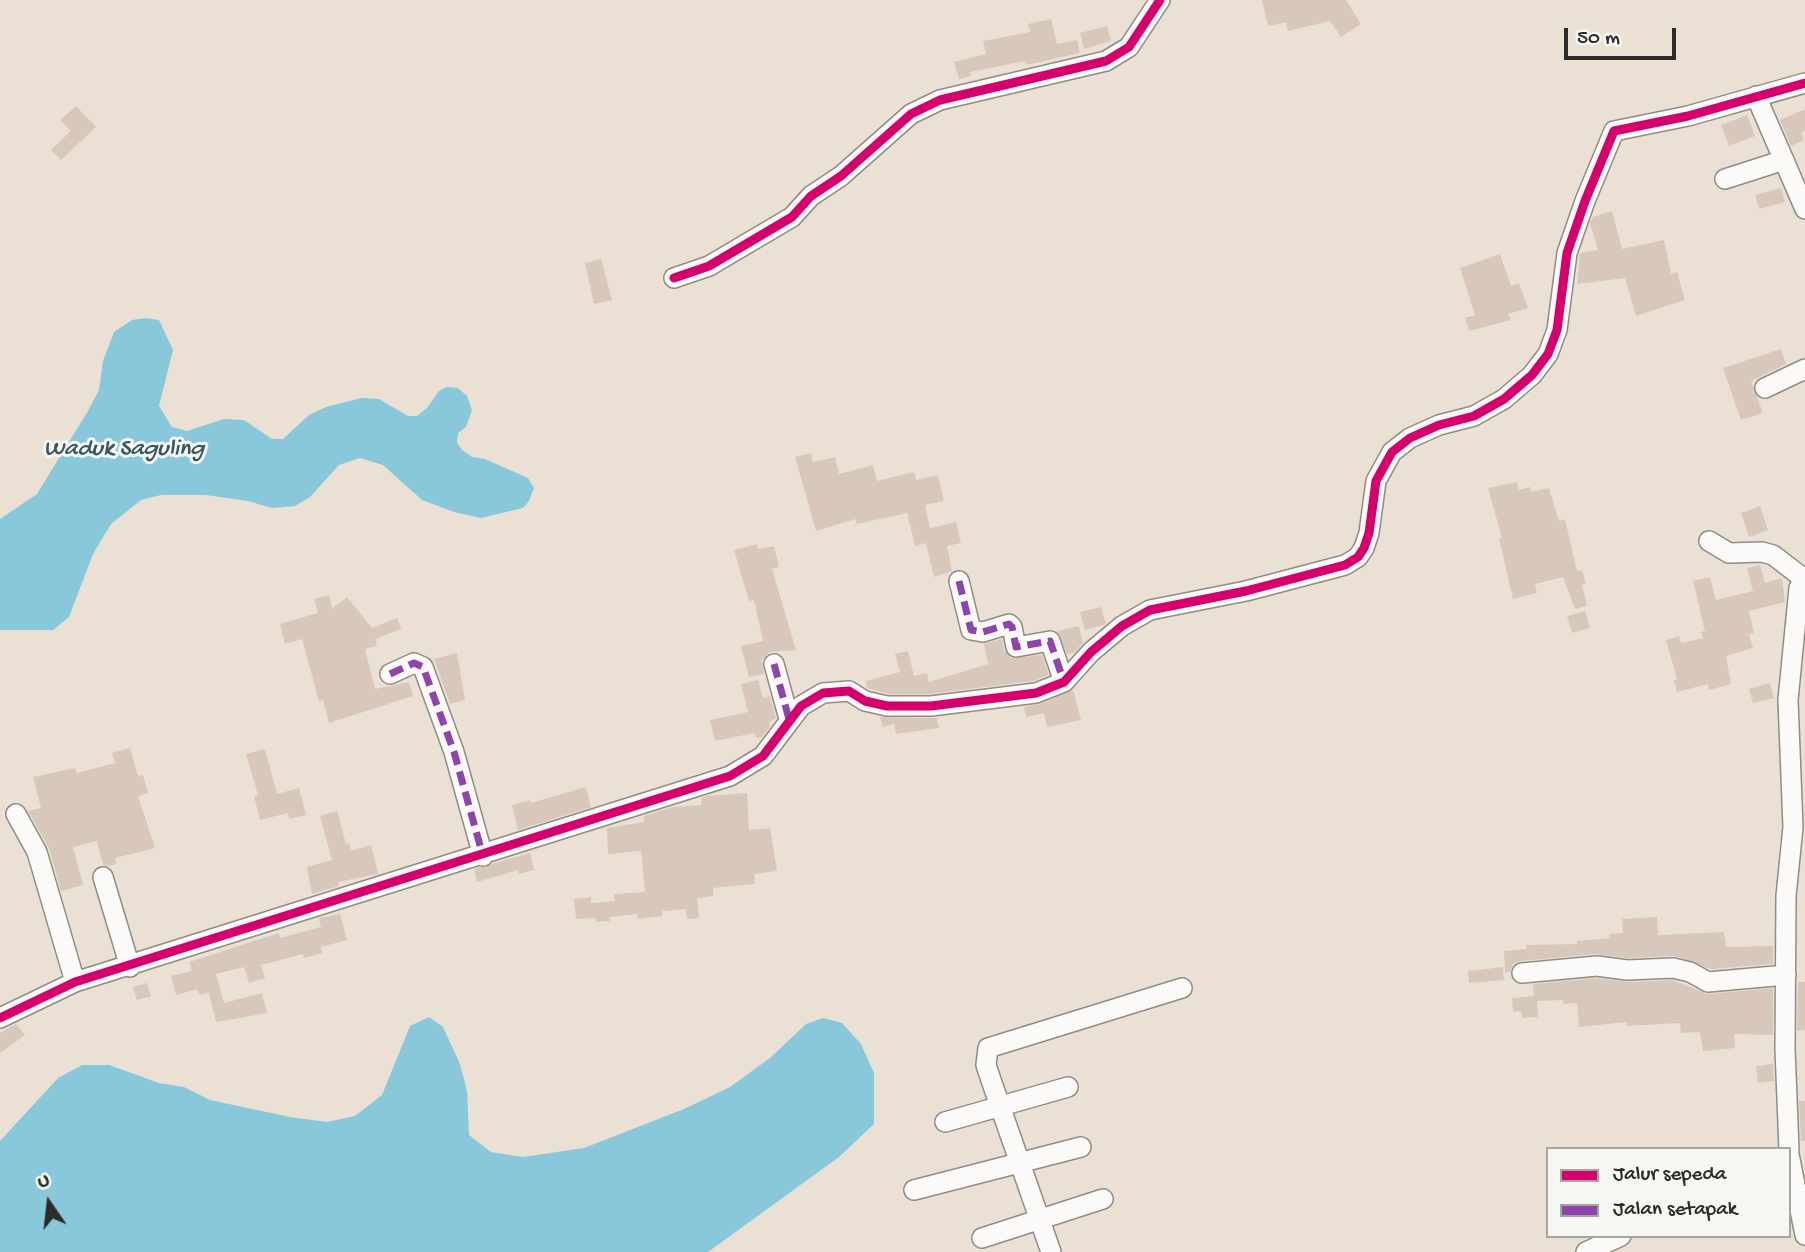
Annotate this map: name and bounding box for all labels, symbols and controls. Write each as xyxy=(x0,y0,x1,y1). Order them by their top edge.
scale bar xyxy=(1567,14,1679,58)
text: 50 m xyxy=(1577,27,1620,52)
water label: Waduk Saguling xyxy=(44,436,204,464)
legend xyxy=(1546,1147,1791,1238)
text: Jalur sepeda xyxy=(1613,1163,1726,1188)
north arrow xyxy=(14,1168,84,1238)
text: U xyxy=(36,1170,52,1195)
text: Jalan setapak xyxy=(1613,1198,1737,1223)

